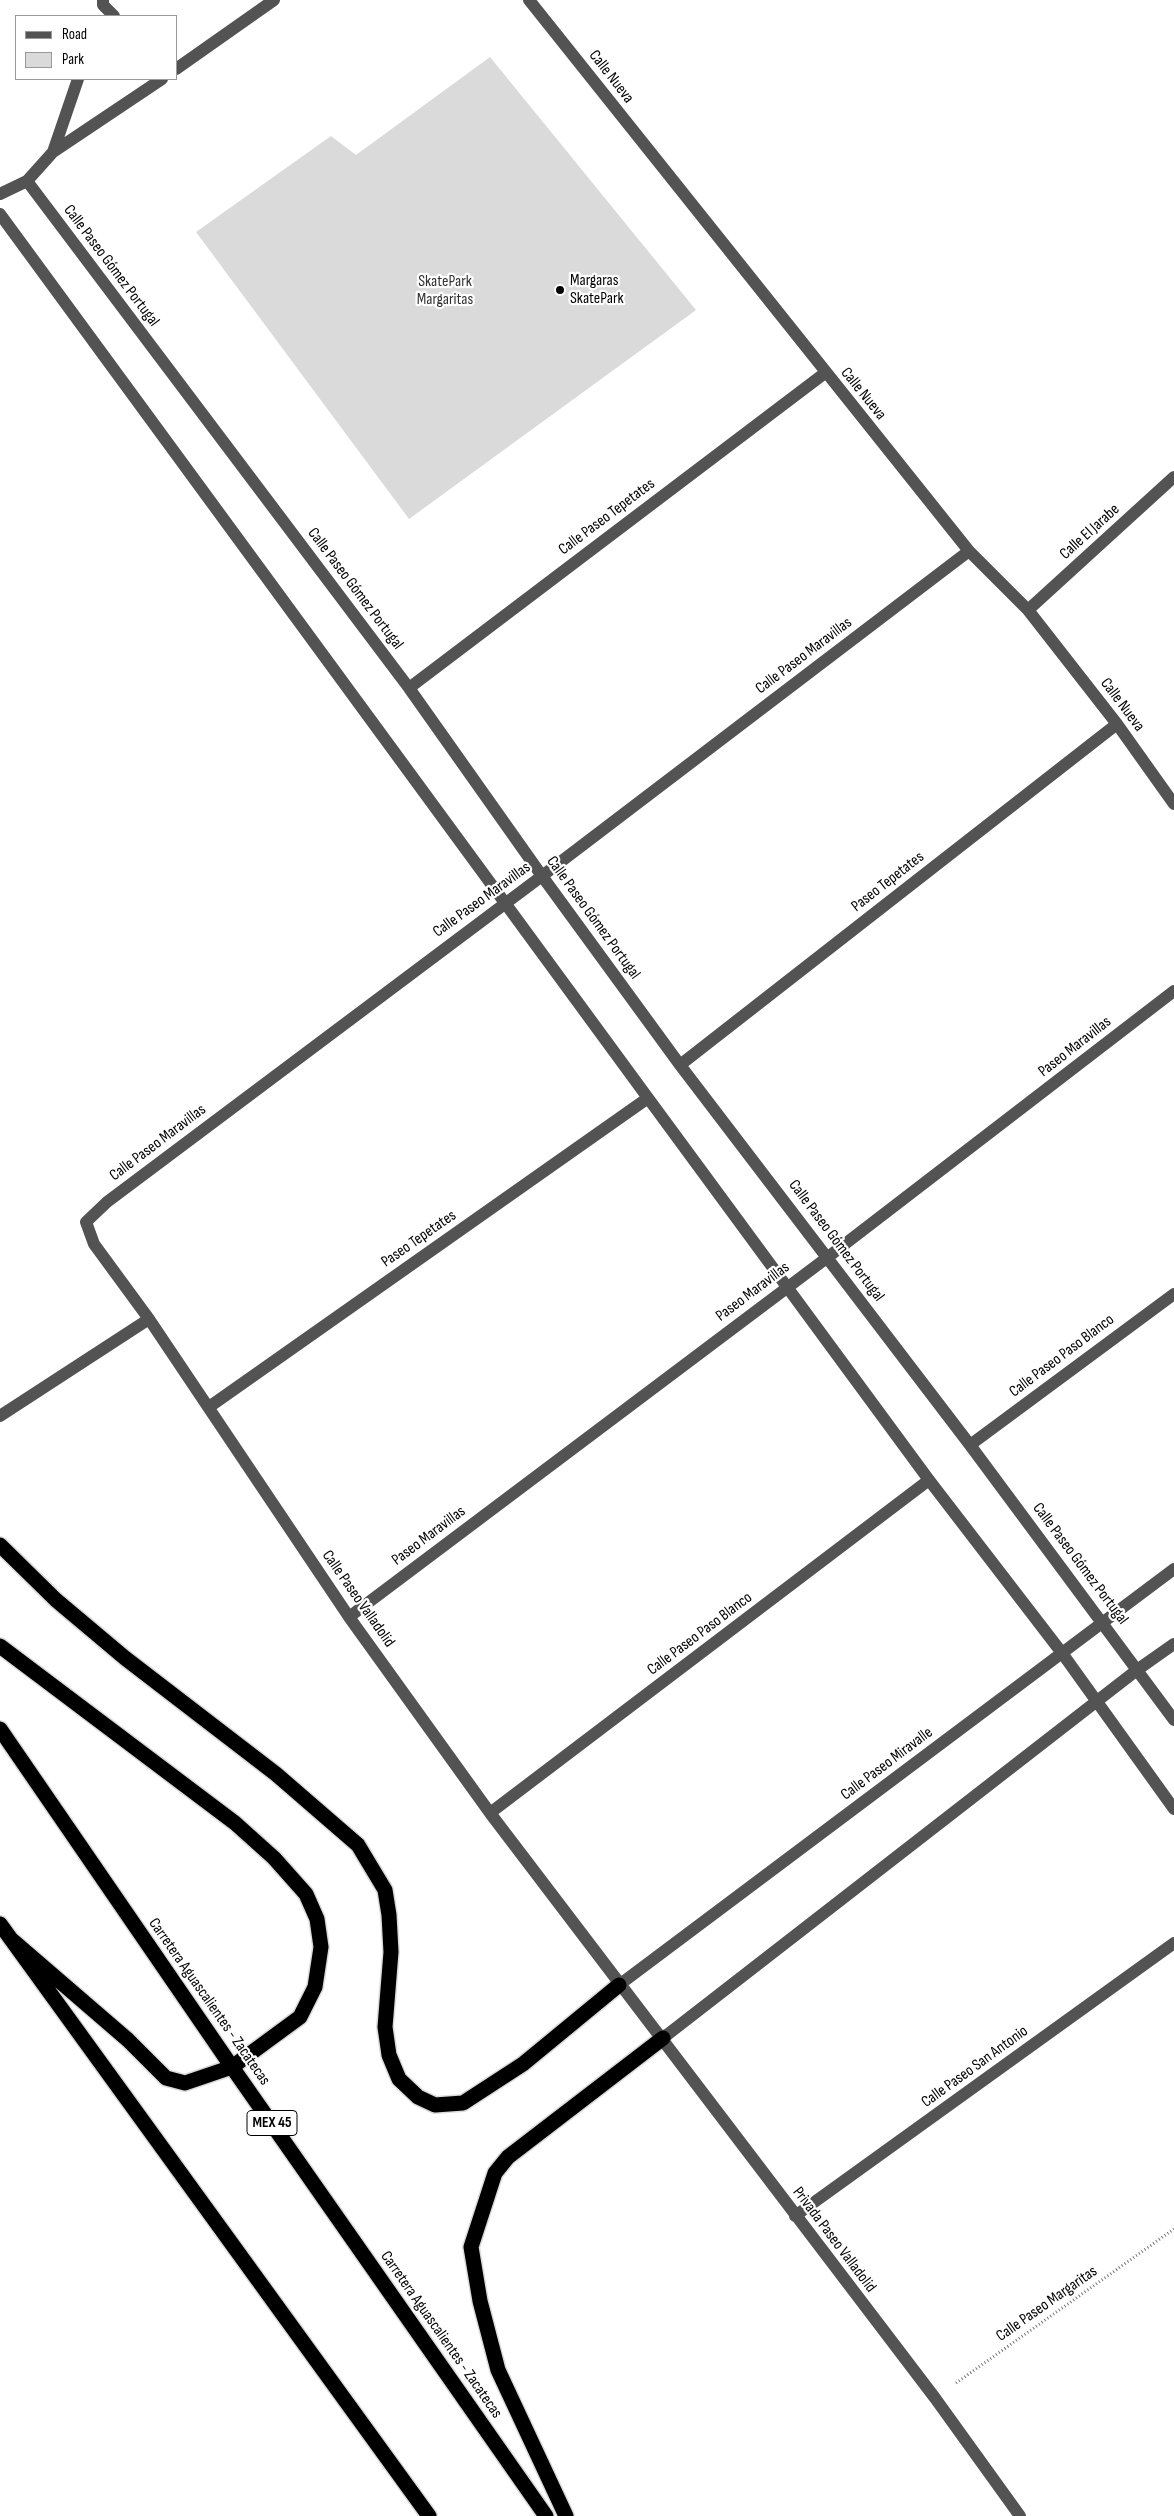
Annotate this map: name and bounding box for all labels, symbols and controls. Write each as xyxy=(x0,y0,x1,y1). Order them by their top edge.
legend xyxy=(15,15,178,80)
text: Road xyxy=(62,25,87,44)
street label: Calle Nueva xyxy=(584,47,638,107)
text: Park xyxy=(62,50,84,69)
street label: Calle Paseo Gómez Portugal xyxy=(59,201,163,331)
place label: Margaras SkatePark xyxy=(570,271,624,309)
park label: SkatePark Margaritas xyxy=(417,272,473,310)
marker: Margaras SkatePark xyxy=(554,284,566,296)
street label: Calle Nueva xyxy=(836,364,890,424)
street label: Calle Paseo Tepetates xyxy=(555,475,659,559)
street label: Calle El Jarabe xyxy=(1056,500,1124,564)
street label: Calle Paseo Gómez Portugal xyxy=(303,524,407,654)
street label: Calle Paseo Maravillas xyxy=(752,614,856,698)
street label: Calle Nueva xyxy=(1096,675,1148,735)
street label: Paseo Tepetates xyxy=(848,848,928,916)
street label: Calle Paseo Gómez Portugal xyxy=(542,853,644,983)
street label: Calle Paseo Maravillas xyxy=(430,858,534,942)
street label: Paseo Maravillas xyxy=(1035,1013,1115,1081)
street label: Calle Paseo Maravillas xyxy=(106,1101,210,1185)
street label: Calle Paseo Gómez Portugal xyxy=(784,1176,888,1306)
street label: Paseo Tepetates xyxy=(378,1206,460,1272)
street label: Paseo Maravillas xyxy=(712,1258,794,1326)
street label: Calle Paseo Paso Blanco xyxy=(1006,1310,1118,1402)
street label: Calle Paseo Gómez Portugal xyxy=(1028,1499,1132,1629)
street label: Paseo Maravillas xyxy=(388,1502,470,1570)
street label: Calle Paseo Valladolid xyxy=(317,1547,399,1651)
street label: Calle Paseo Paso Blanco xyxy=(644,1588,756,1680)
street label: Calle Paseo Miravalle xyxy=(837,1723,937,1805)
street label: Carretera Aguascalientes - Zacatecas xyxy=(144,1915,274,2089)
street label: Calle Paseo San Antonio xyxy=(918,2022,1032,2112)
road number: MEX 45 xyxy=(247,2110,297,2136)
street label: Privada Paseo Valladolid xyxy=(788,2183,880,2297)
street label: Carretera Aguascalientes - Zacatecas xyxy=(376,2248,506,2422)
street label: Calle Paseo Margaritas xyxy=(993,2262,1101,2346)

